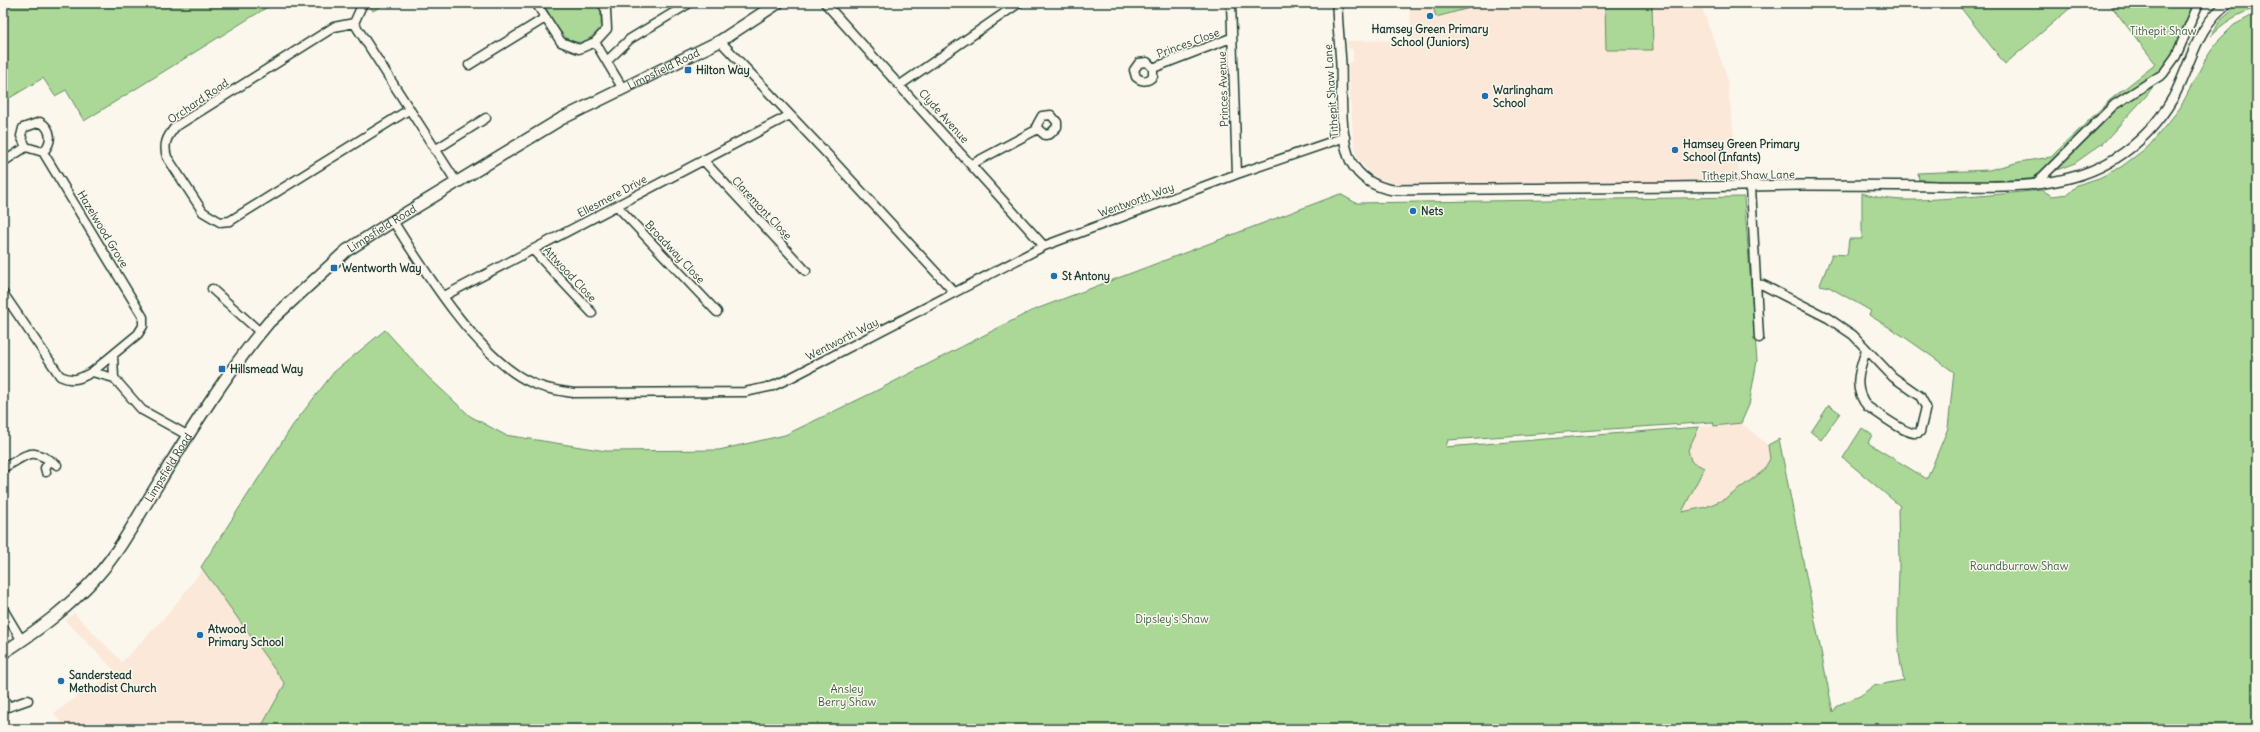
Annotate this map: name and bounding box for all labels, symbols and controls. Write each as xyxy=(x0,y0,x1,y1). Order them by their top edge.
marker: Hamsey Green Primary School (Juniors) xyxy=(1425,11,1435,21)
place label: Hamsey Green Primary School (Juniors) xyxy=(1372,22,1488,50)
park label: Tithepit Shaw xyxy=(2130,24,2197,38)
street label: Princes Close xyxy=(1155,25,1221,61)
street label: Tithepit Shaw Lane xyxy=(1321,44,1341,138)
street label: Limpsfield Road xyxy=(625,45,702,92)
street label: Princes Avenue xyxy=(1215,51,1231,127)
place label: Hilton Way xyxy=(696,63,750,78)
marker: Hilton Way xyxy=(683,65,693,75)
street label: Orchard Road xyxy=(165,75,232,126)
place label: Warlingham School xyxy=(1493,83,1553,110)
street label: Clyde Avenue xyxy=(916,86,972,146)
marker: Warlingham School xyxy=(1480,91,1490,101)
place label: Hamsey Green Primary School (Infants) xyxy=(1683,137,1800,165)
marker: Hamsey Green Primary School (Infants) xyxy=(1670,145,1680,155)
street label: Tithepit Shaw Lane xyxy=(1701,167,1795,183)
street label: Ellesmere Drive xyxy=(575,172,649,220)
street label: Claremont Close xyxy=(729,173,795,243)
street label: Wentworth Way xyxy=(1096,180,1176,220)
street label: Hazelwood Grove xyxy=(74,188,132,270)
street label: Limpsfield Road xyxy=(345,201,419,255)
place label: Nets xyxy=(1421,204,1443,218)
marker: Nets xyxy=(1408,206,1418,216)
street label: Broadway Close xyxy=(642,218,708,286)
street label: Attwood Close xyxy=(541,243,599,305)
place label: Wentworth Way xyxy=(342,261,422,276)
marker: Wentworth Way xyxy=(329,263,339,273)
place label: St Antony xyxy=(1062,269,1110,284)
marker: St Antony xyxy=(1049,271,1059,281)
street label: Wentworth Way xyxy=(803,315,881,363)
place label: Hillsmead Way xyxy=(230,362,303,377)
marker: Hillsmead Way xyxy=(217,364,227,374)
street label: Limpsfield Road xyxy=(142,430,195,504)
park label: Roundburrow Shaw xyxy=(1970,559,2069,573)
park label: Dipsley's Shaw xyxy=(1135,612,1209,626)
place label: Atwood Primary School xyxy=(208,622,284,650)
marker: Atwood Primary School xyxy=(195,630,205,640)
place label: Sanderstead Methodist Church xyxy=(69,668,157,695)
marker: Sanderstead Methodist Church xyxy=(56,676,66,686)
park label: Ansley Berry Shaw xyxy=(818,682,877,709)

